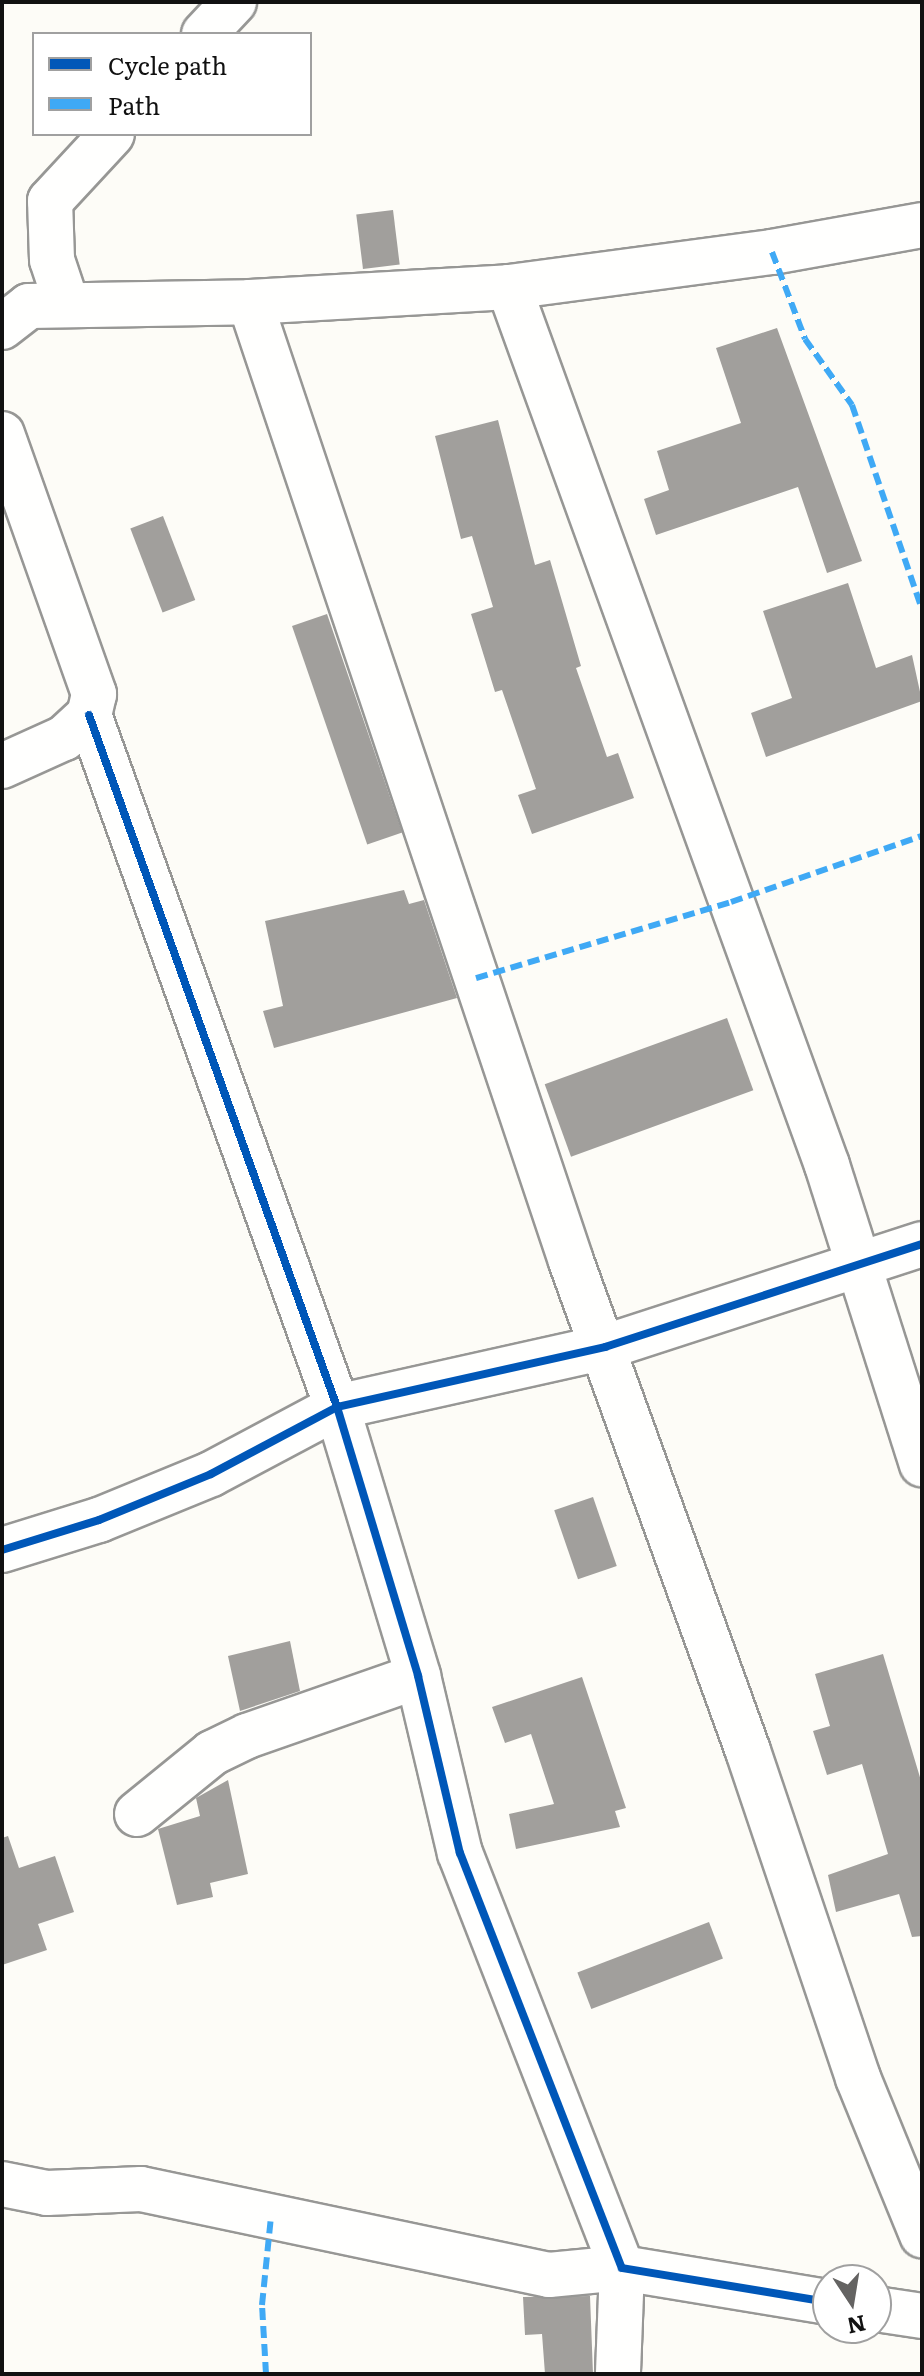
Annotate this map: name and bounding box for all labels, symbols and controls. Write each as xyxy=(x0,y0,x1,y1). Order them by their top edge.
legend xyxy=(32,32,312,136)
text: Cycle path xyxy=(108,47,227,82)
text: Path xyxy=(108,87,160,122)
north arrow xyxy=(812,2264,892,2344)
text: N xyxy=(844,2308,869,2344)

